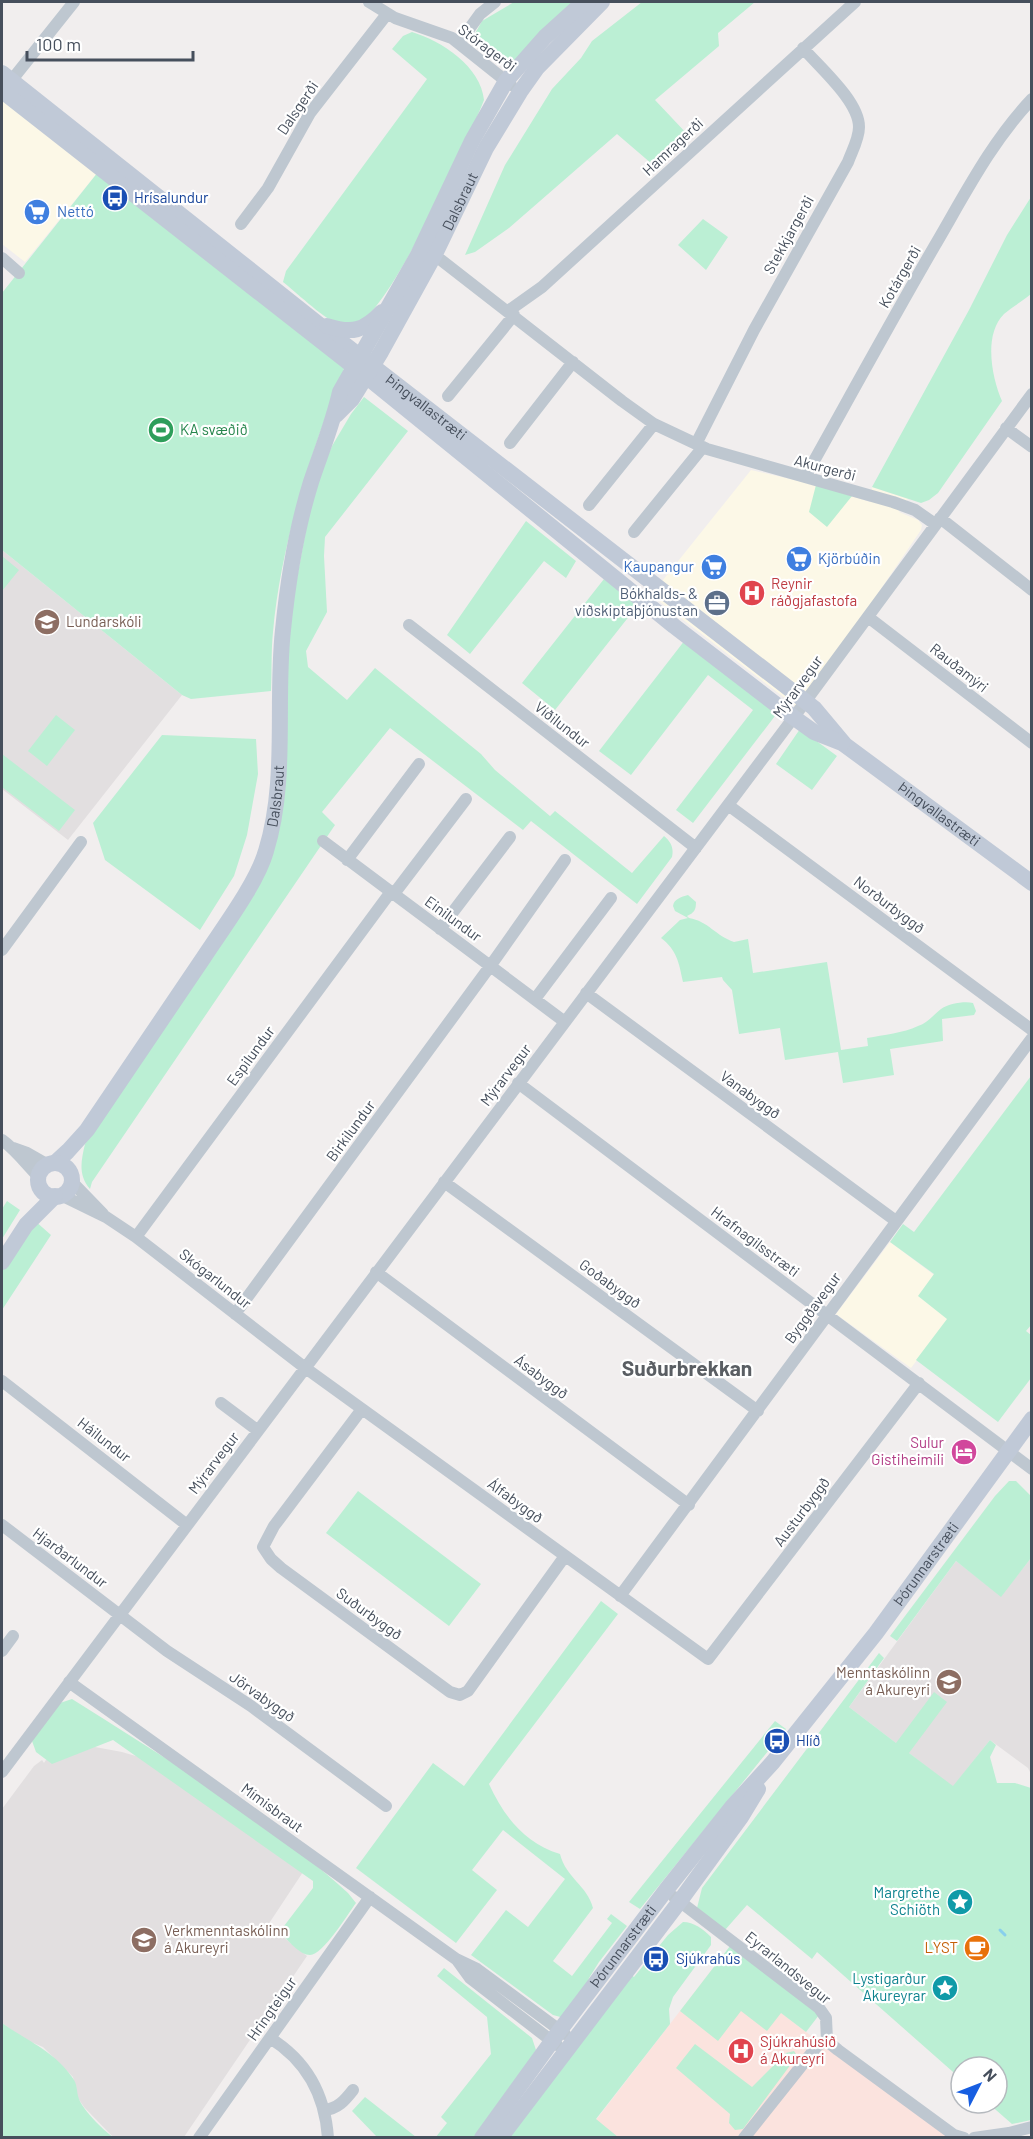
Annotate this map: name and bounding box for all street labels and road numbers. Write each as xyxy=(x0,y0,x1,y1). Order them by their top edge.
street label: Stóragerði xyxy=(455,19,520,75)
street label: Dalsgerði xyxy=(273,77,322,138)
street label: Hamragerði xyxy=(638,114,706,179)
street label: Dalsbraut xyxy=(438,169,481,233)
street label: Stekkjargerði xyxy=(759,192,817,277)
street label: Kotárgerði xyxy=(874,242,924,311)
street label: Þingvallastræti xyxy=(383,370,471,444)
street label: Akurgerði xyxy=(792,450,858,484)
street label: Rauðamýri xyxy=(927,639,992,696)
street label: Mýrarvegur xyxy=(768,651,826,721)
street label: Víðilundur xyxy=(531,697,594,752)
street label: Dalsbraut xyxy=(262,765,287,829)
street label: Þingvallastræti xyxy=(895,777,984,850)
street label: Norðurbyggð xyxy=(851,872,928,937)
street label: Einilundur xyxy=(422,892,486,945)
street label: Espilundur xyxy=(222,1022,278,1089)
street label: Mýrarvegur xyxy=(476,1039,535,1109)
street label: Vanabyggð xyxy=(717,1066,784,1122)
street label: Birkilundur xyxy=(322,1096,379,1165)
street label: Hrafnagilsstræti xyxy=(708,1202,803,1280)
street label: Skógarlundur xyxy=(176,1245,256,1312)
street label: Goðabyggð xyxy=(576,1255,645,1312)
street label: Byggðavegur xyxy=(780,1268,844,1347)
street label: Ásabyggð xyxy=(511,1350,572,1402)
street label: Háilundur xyxy=(74,1413,135,1466)
street label: Mýrarvegur xyxy=(184,1427,243,1497)
street label: Austurbyggð xyxy=(769,1473,833,1550)
street label: Álfabyggð xyxy=(484,1474,547,1526)
street label: Þórunnarstræti xyxy=(889,1518,962,1609)
street label: Hjarðarlundur xyxy=(30,1523,112,1591)
street label: Suðurbyggð xyxy=(333,1583,406,1643)
street label: Jörvabyggð xyxy=(226,1667,299,1725)
street label: Mímisbraut xyxy=(238,1779,307,1836)
street label: Þórunnarstræti xyxy=(585,1901,660,1991)
street label: Eyrarlandsvegur xyxy=(742,1927,835,2008)
street label: Hringteigur xyxy=(243,1973,300,2044)

